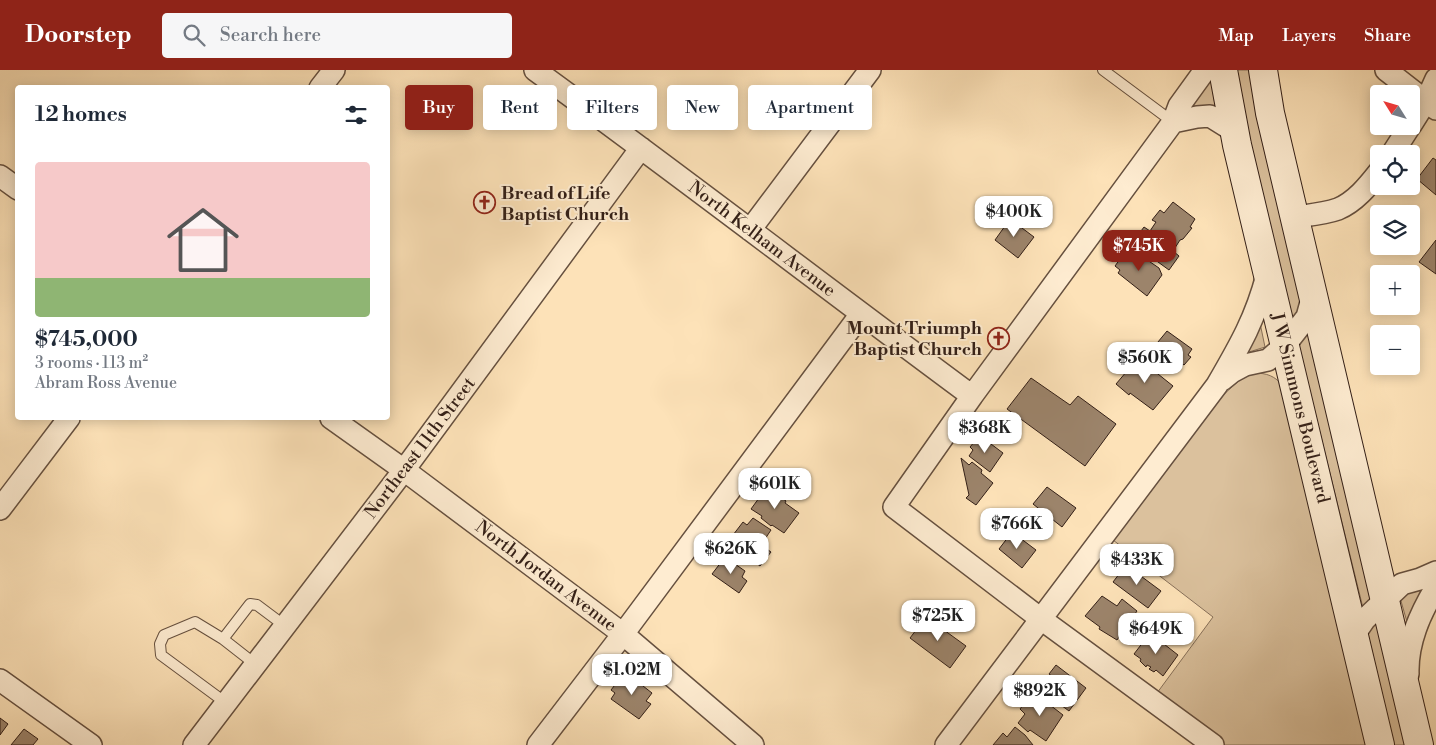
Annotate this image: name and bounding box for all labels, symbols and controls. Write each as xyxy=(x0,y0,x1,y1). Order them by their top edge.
search box xyxy=(162,13,512,58)
text: Doorstep xyxy=(25,20,132,50)
icon: search xyxy=(180,21,208,49)
text: Search here xyxy=(220,23,321,47)
text: Map xyxy=(1219,24,1254,47)
text: Layers xyxy=(1282,24,1336,47)
text: Share xyxy=(1364,24,1411,47)
chip: Buy xyxy=(405,85,473,130)
chip: Rent xyxy=(483,85,557,130)
chip: Filters xyxy=(567,85,657,130)
chip: New xyxy=(667,85,738,130)
chip: Apartment xyxy=(748,85,872,130)
north arrow xyxy=(1370,85,1420,135)
map controls xyxy=(1370,85,1420,375)
icon: filters xyxy=(342,101,370,129)
text: 12 homes xyxy=(35,102,127,128)
button: locate xyxy=(1370,145,1420,195)
street label: North Kelham Avenue xyxy=(684,176,840,302)
place label: Bread of Life Baptist Church xyxy=(501,182,629,226)
church icon: Bread of Life Baptist Church xyxy=(473,191,497,215)
icon: home xyxy=(158,195,248,285)
pin: $400K xyxy=(979,196,1049,238)
text: $400K xyxy=(986,202,1042,222)
button: layers xyxy=(1370,205,1420,255)
pin: $745K xyxy=(1104,230,1174,272)
text: $745K xyxy=(1113,236,1165,256)
button: + xyxy=(1370,265,1420,315)
street label: J W Simmons Boulevard xyxy=(1265,309,1335,506)
place label: Mount Triumph Baptist Church xyxy=(846,317,982,361)
button: − xyxy=(1370,325,1420,375)
church icon: Mount Triumph Baptist Church xyxy=(986,326,1010,350)
text: $745,000 xyxy=(35,327,138,353)
pin: $560K xyxy=(1110,342,1180,384)
text: $560K xyxy=(1118,348,1172,368)
text: 3 rooms · 113 m² xyxy=(35,353,148,373)
street label: Northeast 11th Street xyxy=(359,372,481,523)
text: Abram Ross Avenue xyxy=(35,373,177,393)
pin: $368K xyxy=(950,412,1020,454)
text: $368K xyxy=(959,418,1011,438)
pin: $601K xyxy=(740,468,810,510)
text: $601K xyxy=(749,474,801,494)
pin: $766K xyxy=(982,508,1052,550)
text: $766K xyxy=(991,514,1043,534)
street label: North Jordan Avenue xyxy=(471,515,621,637)
pin: $626K xyxy=(696,532,766,575)
text: $626K xyxy=(705,539,757,559)
pin: $433K xyxy=(1102,544,1172,586)
text: $433K xyxy=(1111,550,1163,570)
pin: $725K xyxy=(903,600,973,642)
text: $725K xyxy=(912,606,964,626)
pin: $649K xyxy=(1121,612,1191,655)
text: $649K xyxy=(1129,619,1183,639)
pin: $1.02M xyxy=(591,654,673,696)
text: $1.02M xyxy=(603,660,661,680)
pin: $892K xyxy=(1005,674,1075,717)
text: $892K xyxy=(1014,681,1066,701)

